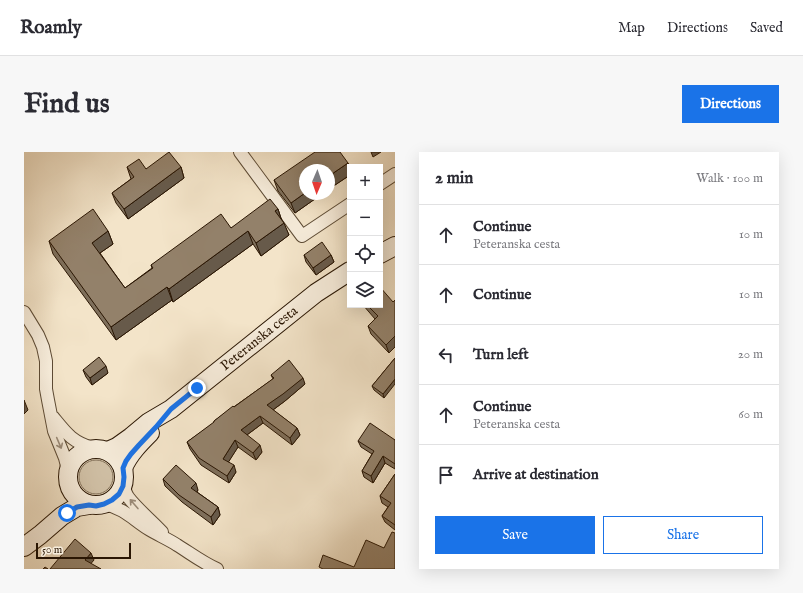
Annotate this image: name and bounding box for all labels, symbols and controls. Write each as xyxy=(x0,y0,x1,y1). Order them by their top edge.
text: Roamly xyxy=(20,16,82,40)
text: Map xyxy=(618,19,645,37)
text: Directions xyxy=(667,19,728,37)
text: Saved xyxy=(750,19,783,37)
button: Directions xyxy=(682,85,779,123)
text: Find us xyxy=(24,87,110,122)
north arrow xyxy=(299,164,335,200)
map controls xyxy=(347,164,383,308)
button: + xyxy=(347,164,383,200)
text: 2 min xyxy=(435,168,473,189)
text: Walk · 100 m xyxy=(696,170,763,187)
button: − xyxy=(347,200,383,236)
text: Continue xyxy=(473,217,531,236)
icon: ahead xyxy=(435,224,457,246)
text: 10 m xyxy=(739,226,763,243)
button: locate xyxy=(347,236,383,272)
text: Peteranska cesta xyxy=(473,236,560,253)
button: layers xyxy=(347,272,383,308)
icon: ahead xyxy=(435,284,457,306)
text: Continue xyxy=(473,285,531,304)
text: 10 m xyxy=(739,286,763,303)
street label: Peteranska cesta xyxy=(217,301,302,375)
icon: left xyxy=(435,344,457,366)
text: Turn left xyxy=(473,345,529,364)
text: 20 m xyxy=(738,346,763,363)
route end xyxy=(188,379,206,397)
text: Continue xyxy=(473,397,531,416)
icon: ahead xyxy=(435,404,457,426)
text: 60 m xyxy=(738,406,763,423)
text: Peteranska cesta xyxy=(473,416,560,433)
one-way arrow xyxy=(55,436,63,448)
icon: arrive xyxy=(435,464,457,486)
text: Arrive at destination xyxy=(473,465,599,484)
one-way arrow xyxy=(130,499,139,510)
route start xyxy=(58,504,76,522)
button: Save xyxy=(435,516,595,554)
button: Share xyxy=(603,516,763,554)
scale bar xyxy=(36,541,131,560)
text: 50 m xyxy=(42,543,62,557)

